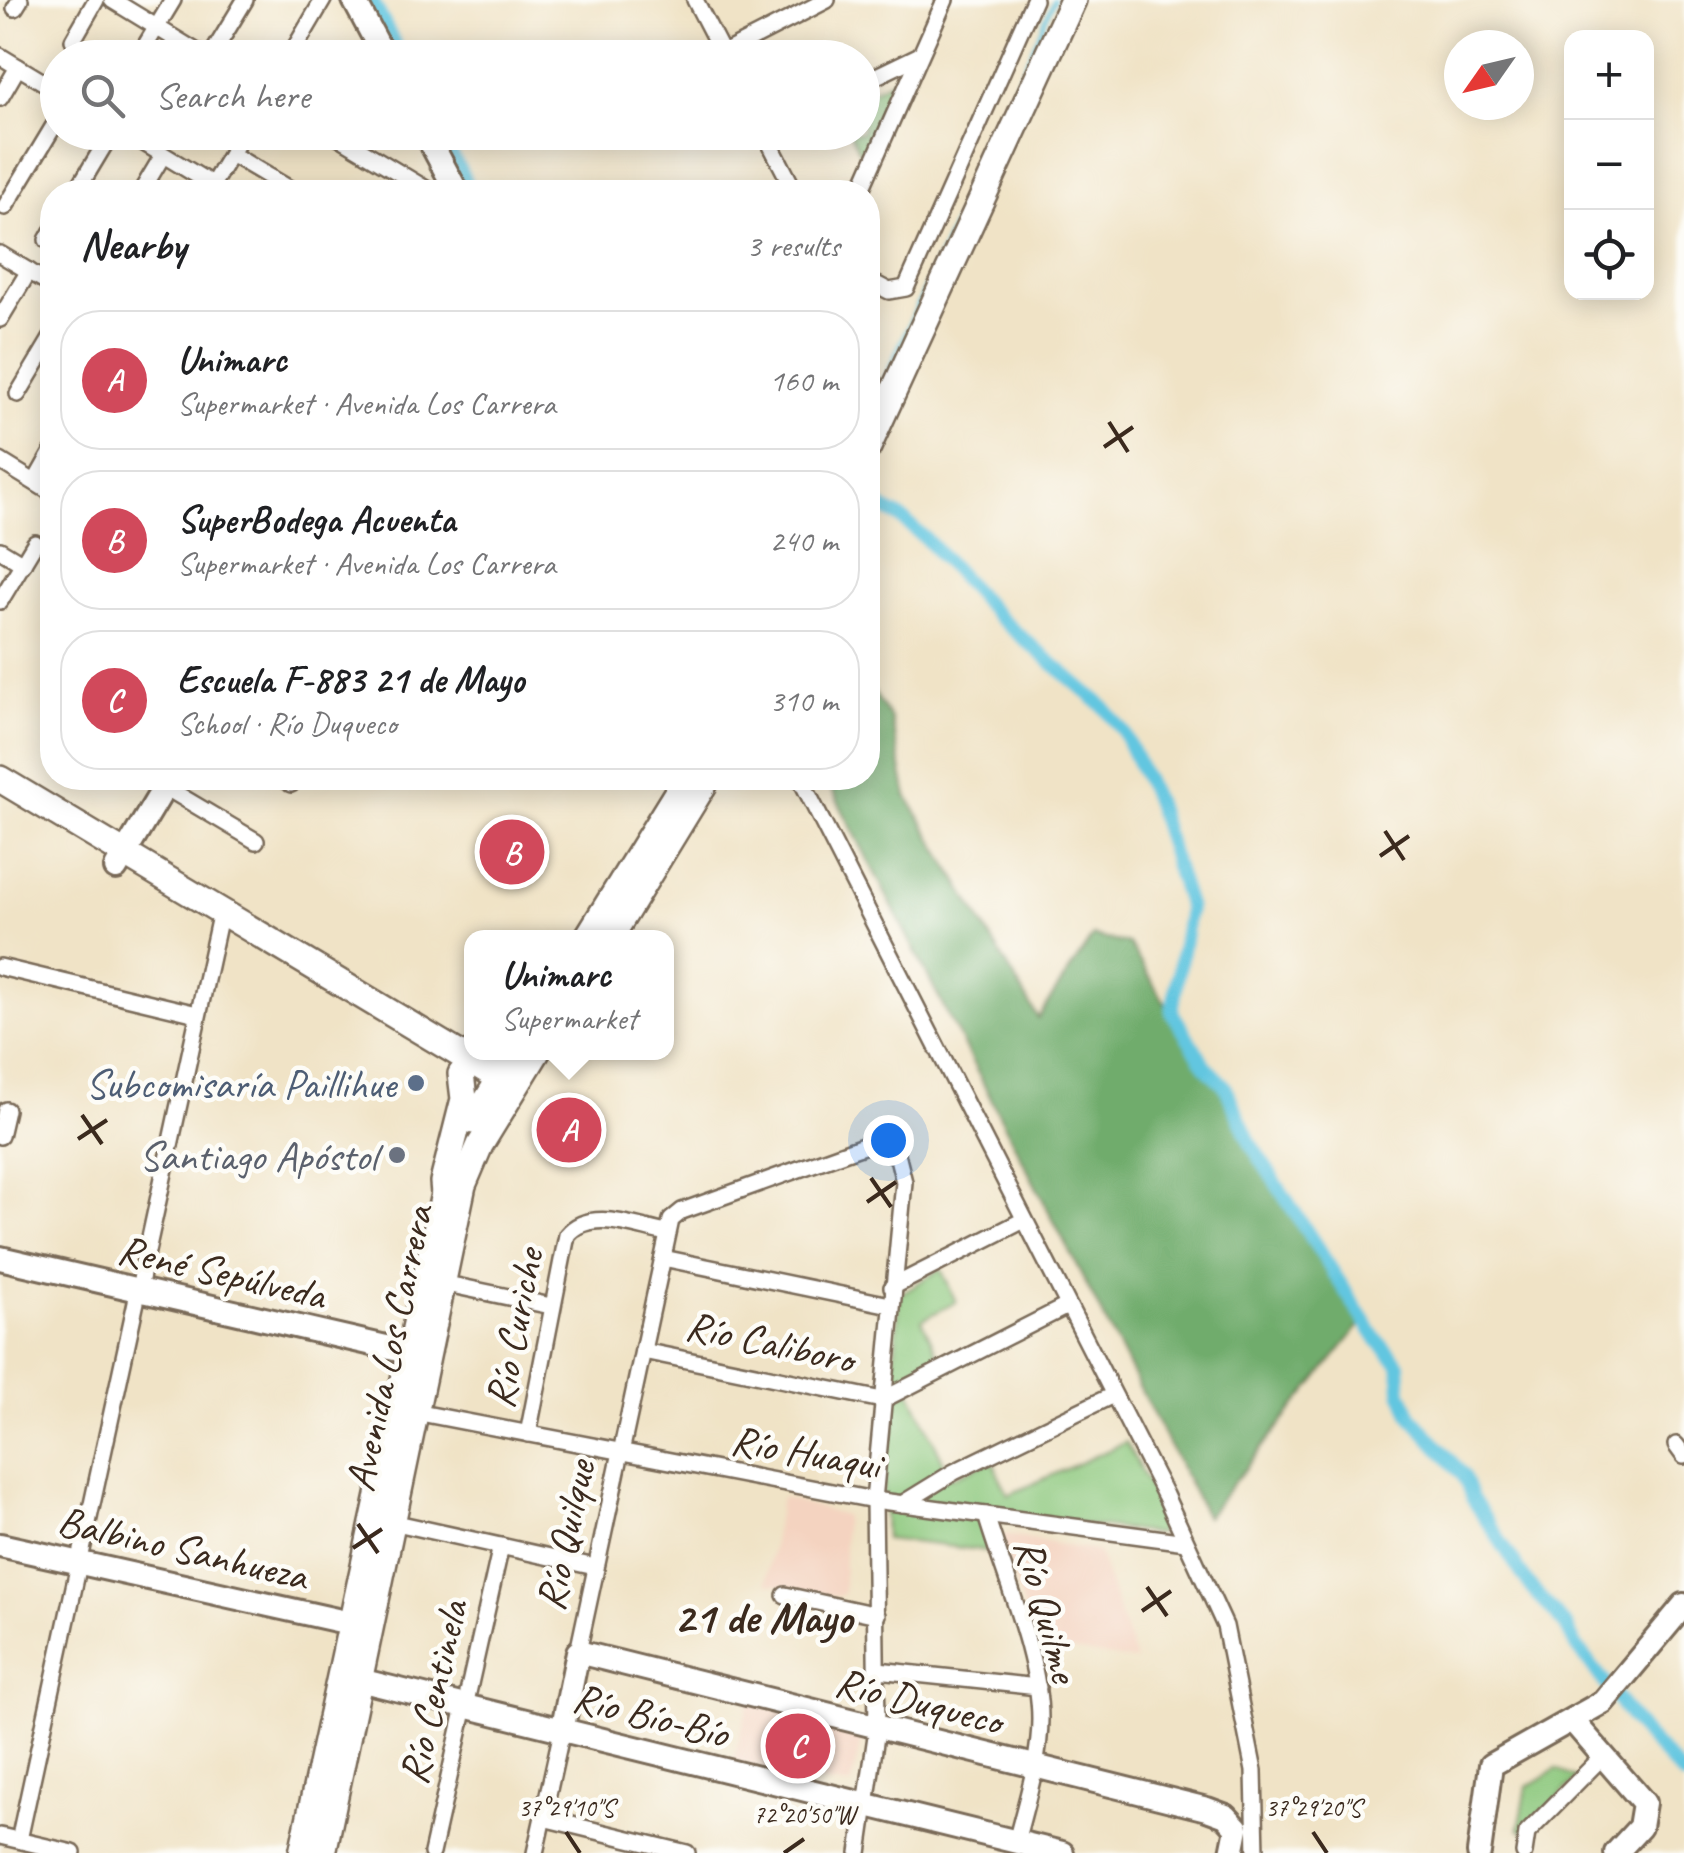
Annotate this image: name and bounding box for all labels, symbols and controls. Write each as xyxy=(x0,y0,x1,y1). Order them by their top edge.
north arrow xyxy=(1444,30,1534,120)
map controls xyxy=(1564,30,1654,300)
button: + xyxy=(1564,30,1654,120)
search box xyxy=(40,40,880,150)
icon: search xyxy=(75,68,130,123)
text: Search here xyxy=(155,72,310,119)
button: − xyxy=(1564,120,1654,210)
button: locate xyxy=(1564,210,1654,300)
text: Nearby xyxy=(80,219,186,272)
text: 3 results xyxy=(746,225,840,266)
text: Unimarc xyxy=(177,336,287,383)
text: A xyxy=(106,360,123,401)
text: 160 m xyxy=(769,360,838,401)
text: Supermarket · Avenida Los Carrera xyxy=(177,383,556,424)
text: SuperBodega Acuenta xyxy=(177,496,455,543)
text: B xyxy=(106,520,123,561)
text: 240 m xyxy=(769,520,838,561)
text: Supermarket · Avenida Los Carrera xyxy=(177,543,556,584)
text: Escuela F-883 21 de Mayo xyxy=(177,656,524,703)
text: C xyxy=(107,680,122,721)
text: 310 m xyxy=(769,680,838,721)
text: School · Río Duqueco xyxy=(177,703,397,744)
pin: B xyxy=(480,814,544,890)
popup xyxy=(464,930,674,1060)
text: Unimarc xyxy=(501,951,611,998)
text: Supermarket xyxy=(501,998,637,1039)
place label: Subcomisaría Paillihue xyxy=(86,1058,398,1111)
marker: Subcomisaría Paillihue xyxy=(405,1072,427,1094)
pin: A xyxy=(536,1092,602,1168)
your location xyxy=(863,1115,914,1166)
place label: Santiago Apóstol xyxy=(139,1130,384,1183)
marker: Santiago Apóstol xyxy=(386,1144,408,1166)
street label: Avenida Los Carrera xyxy=(333,1198,446,1496)
street label: René Sepúlveda xyxy=(113,1223,334,1323)
street label: Río Curiche xyxy=(473,1241,557,1412)
street label: Río Caliboro xyxy=(681,1299,862,1387)
street label: Río Huaqui xyxy=(727,1413,890,1493)
street label: Río Quilque xyxy=(524,1453,608,1615)
street label: Balbino Sanhueza xyxy=(53,1494,315,1603)
street label: Río Quilme xyxy=(1002,1533,1092,1691)
district label: 21 de Mayo xyxy=(674,1589,855,1646)
street label: Río Centinela xyxy=(387,1592,481,1789)
street label: Río Duqueco xyxy=(830,1655,1011,1749)
street label: Río Bío-Bío xyxy=(568,1671,736,1761)
pin: C xyxy=(766,1708,830,1784)
text: 37°29'10"S xyxy=(518,1792,619,1824)
text: 37°29'20"S xyxy=(1265,1792,1366,1824)
text: 72°20'50"W xyxy=(753,1799,859,1831)

